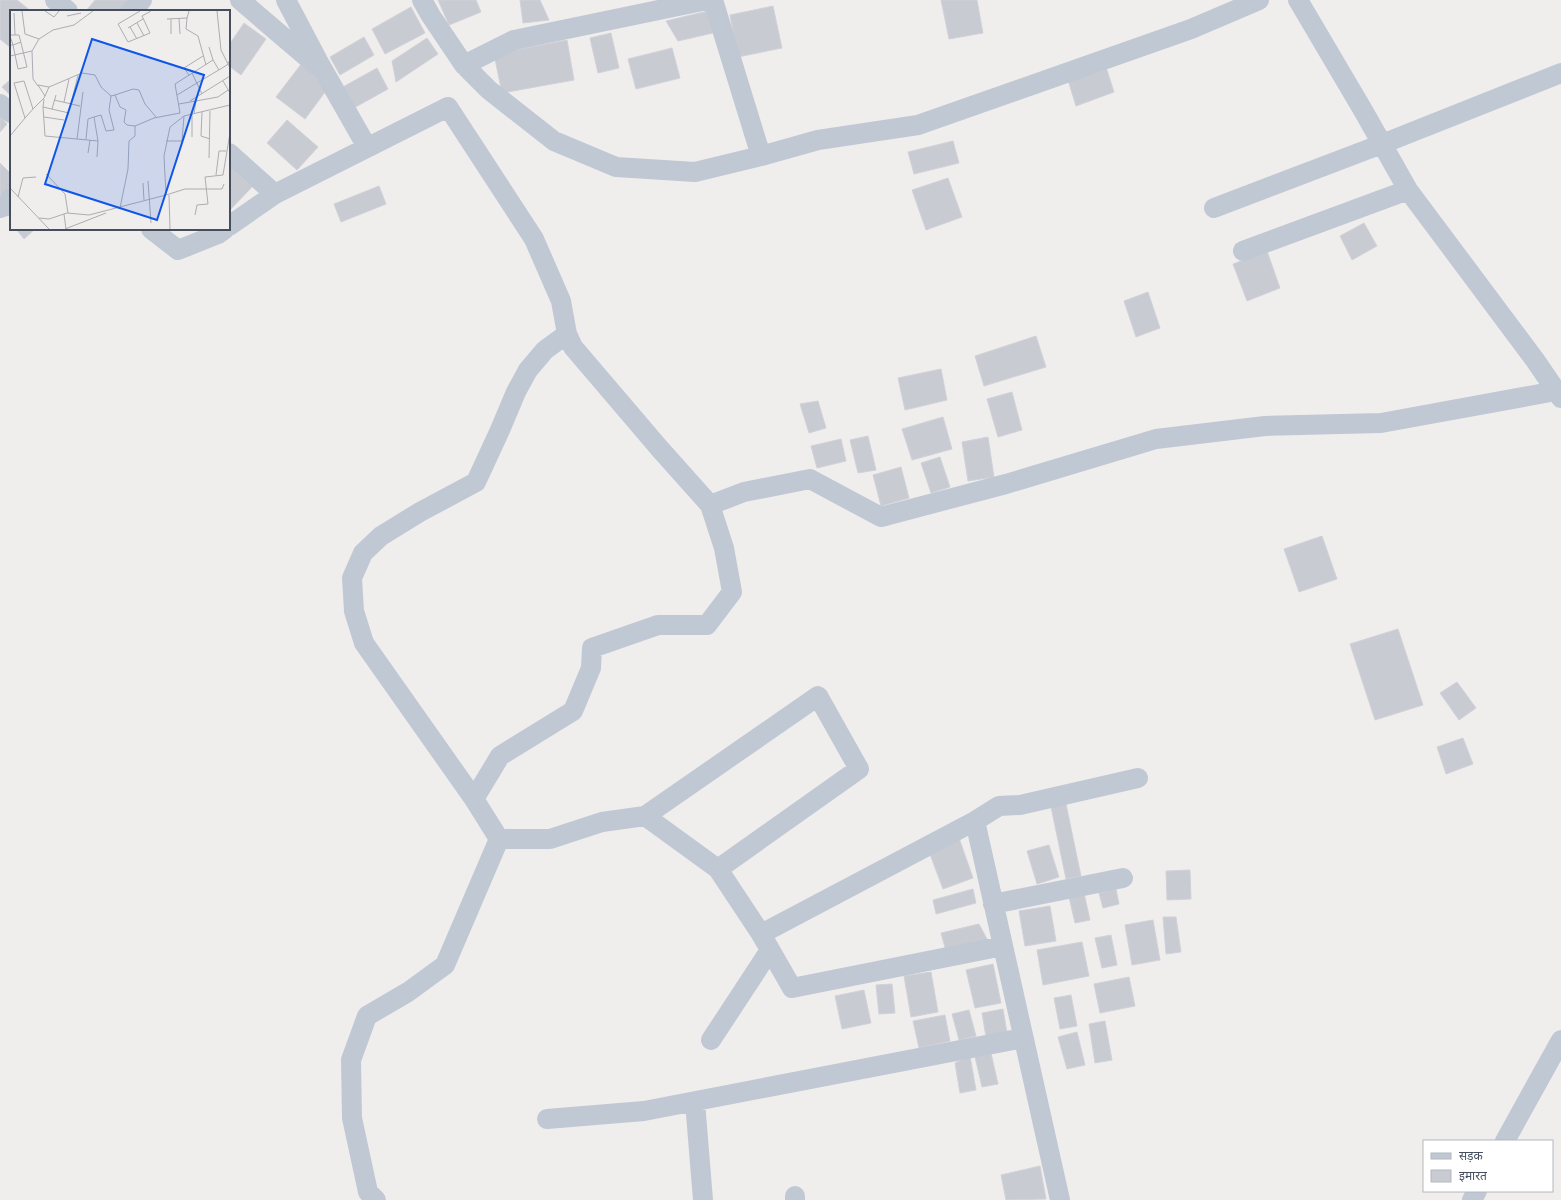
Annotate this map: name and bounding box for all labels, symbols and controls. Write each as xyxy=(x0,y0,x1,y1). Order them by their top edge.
inset map xyxy=(10,10,230,230)
legend xyxy=(1423,1140,1553,1192)
text: सड़क xyxy=(1459,1148,1484,1165)
text: इमारत xyxy=(1459,1168,1488,1185)

